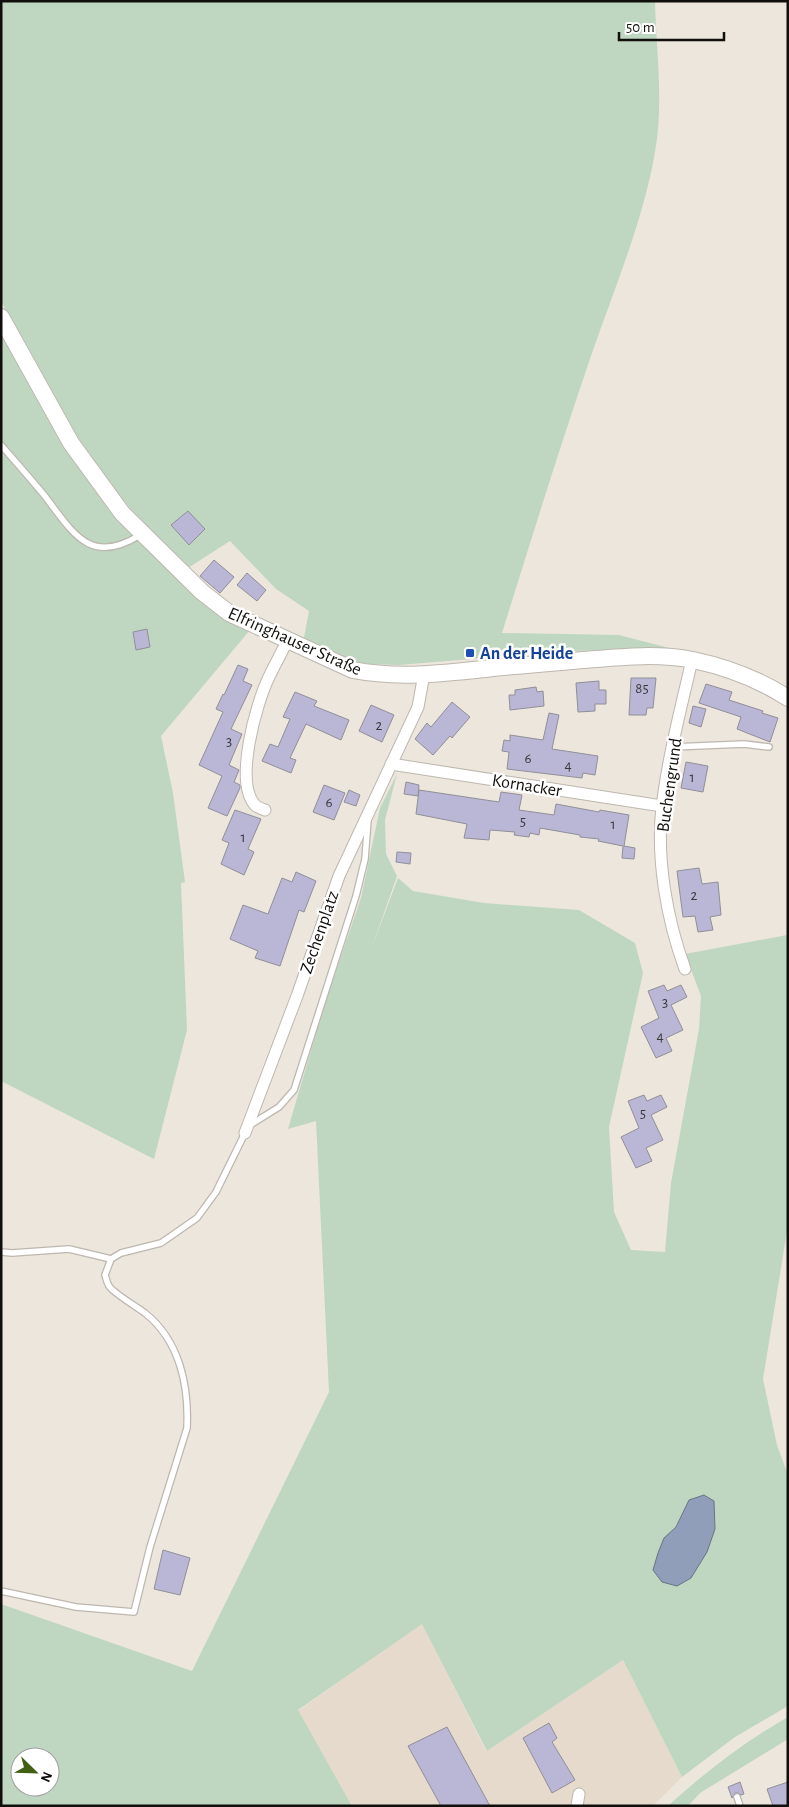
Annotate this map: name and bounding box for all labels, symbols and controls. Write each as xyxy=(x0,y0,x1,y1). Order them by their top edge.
scale bar xyxy=(619,10,724,42)
text: 50 m xyxy=(626,20,655,35)
street label: Elfringhauser Straße xyxy=(225,604,364,679)
place label: An der Heide xyxy=(480,645,573,663)
marker: An der Heide xyxy=(464,647,476,659)
house number: 85 xyxy=(635,681,649,696)
house number: 2 xyxy=(376,718,383,733)
house number: 3 xyxy=(226,734,232,749)
street label: Buchengrund xyxy=(654,737,686,833)
house number: 6 xyxy=(524,751,532,766)
house number: 4 xyxy=(564,758,572,773)
house number: 1 xyxy=(689,770,695,785)
street label: Kornacker xyxy=(491,772,563,800)
house number: 6 xyxy=(325,795,333,810)
house number: 5 xyxy=(520,814,526,829)
house number: 1 xyxy=(610,817,616,832)
house number: 1 xyxy=(240,830,246,845)
house number: 2 xyxy=(691,888,698,903)
street label: Zechenplatz xyxy=(297,889,343,976)
house number: 3 xyxy=(662,995,668,1010)
house number: 4 xyxy=(656,1029,664,1044)
house number: 5 xyxy=(640,1106,646,1121)
north arrow xyxy=(10,1747,60,1797)
text: N xyxy=(38,1769,54,1784)

